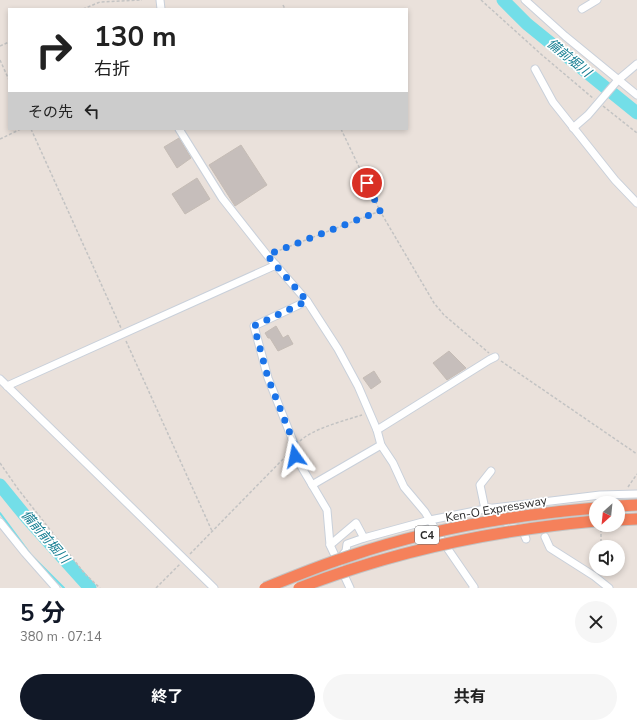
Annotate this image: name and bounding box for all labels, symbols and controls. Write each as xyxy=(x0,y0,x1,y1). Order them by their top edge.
text: 130 m xyxy=(94,18,177,56)
icon: right xyxy=(28,24,80,76)
water label: 備前堀川 xyxy=(543,35,596,83)
text: 右折 xyxy=(94,57,130,81)
icon: left xyxy=(81,100,103,122)
text: その先 xyxy=(28,102,73,122)
pin xyxy=(350,166,384,200)
icon: arrive xyxy=(356,172,378,194)
position arrow xyxy=(274,435,316,477)
street label: Ken-O Expressway xyxy=(444,492,549,526)
north arrow xyxy=(589,496,625,532)
map controls xyxy=(589,496,625,576)
water label: 備前前堀川 xyxy=(17,507,74,569)
road number: C4 xyxy=(415,526,439,544)
button: sound xyxy=(589,540,625,576)
text: 5 分 xyxy=(20,597,65,629)
button: close xyxy=(575,601,617,643)
text: 380 m · 07:14 xyxy=(20,628,102,646)
button: 終了 xyxy=(20,674,315,720)
button: 共有 xyxy=(323,674,617,720)

